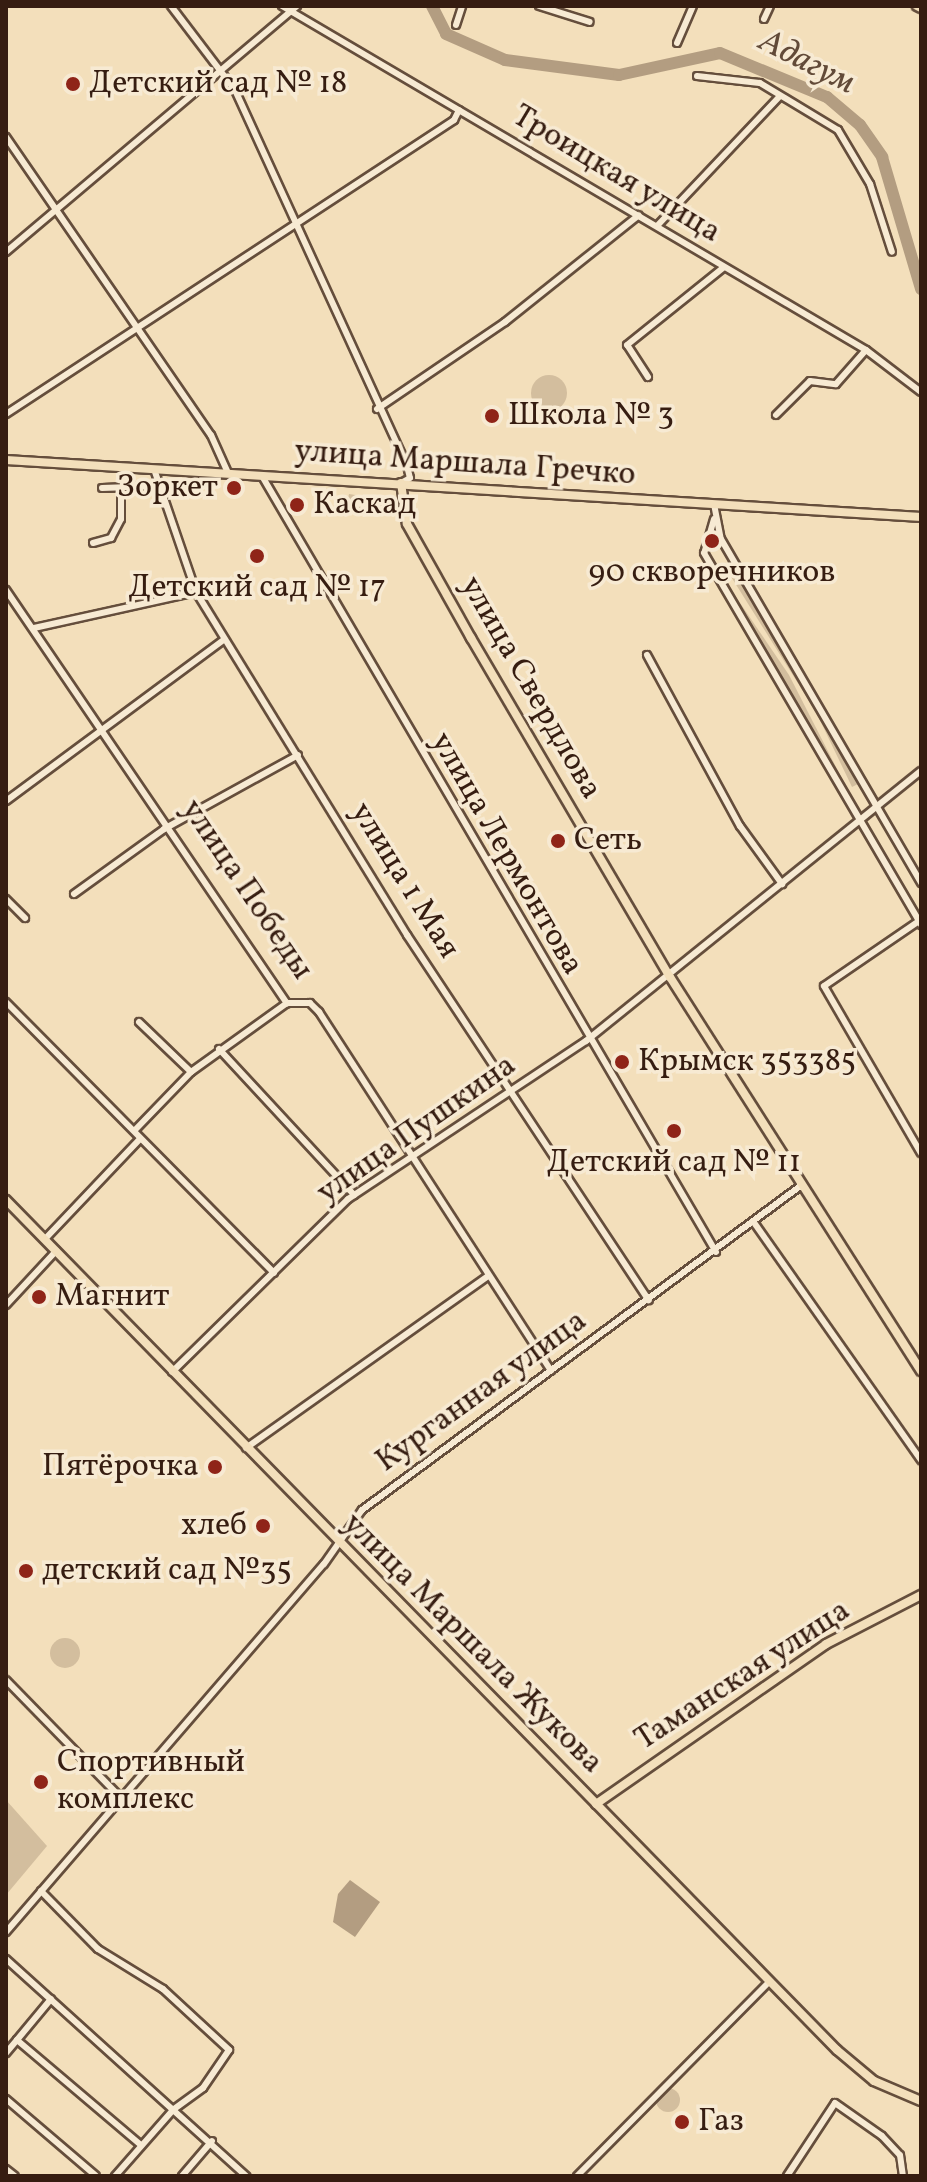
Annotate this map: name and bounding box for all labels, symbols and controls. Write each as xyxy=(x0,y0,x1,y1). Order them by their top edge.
water label: Адагум xyxy=(752,21,862,105)
place label: Детский сад № 18 xyxy=(89,65,347,103)
marker: Детский сад № 18 xyxy=(64,75,82,93)
street label: Троицкая улица xyxy=(504,97,728,253)
place label: Школа № 3 xyxy=(508,397,674,435)
marker: Школа № 3 xyxy=(483,407,501,425)
street label: улица Маршала Гречко xyxy=(293,433,637,495)
place label: Зоркет xyxy=(117,469,218,507)
marker: Зоркет xyxy=(225,479,243,497)
place label: Каскад xyxy=(313,486,416,524)
marker: Каскад xyxy=(288,496,306,514)
marker: 90 скворечников xyxy=(703,532,721,550)
marker: Детский сад № 17 xyxy=(248,547,266,565)
place label: 90 скворечников xyxy=(589,554,835,592)
place label: Детский сад № 17 xyxy=(128,569,386,607)
street label: улица Свердлова xyxy=(451,570,609,806)
street label: улица Лермонтова xyxy=(421,726,591,982)
street label: улица Победы xyxy=(172,793,320,987)
street label: улица 1 Мая xyxy=(341,796,467,966)
place label: Сеть xyxy=(574,822,642,860)
marker: Сеть xyxy=(549,832,567,850)
place label: Крымск 353385 xyxy=(638,1043,856,1081)
street label: улица Пушкина xyxy=(310,1047,524,1213)
marker: Крымск 353385 xyxy=(613,1053,631,1071)
marker: Детский сад № 11 xyxy=(665,1122,683,1140)
place label: Детский сад № 11 xyxy=(547,1144,801,1182)
place label: Магнит xyxy=(55,1278,170,1316)
marker: Магнит xyxy=(30,1288,48,1306)
street label: Курганная улица xyxy=(369,1302,595,1482)
place label: Пятёрочка xyxy=(42,1448,199,1486)
marker: Пятёрочка xyxy=(206,1458,224,1476)
street label: улица Маршала Жукова xyxy=(334,1506,610,1782)
place label: хлеб xyxy=(181,1507,247,1545)
marker: хлеб xyxy=(254,1517,272,1535)
place label: детский сад №35 xyxy=(42,1552,292,1590)
marker: детский сад №35 xyxy=(17,1562,35,1580)
street label: Таманская улица xyxy=(628,1592,858,1760)
place label: Спортивный комплекс xyxy=(57,1745,245,1820)
marker: Спортивный комплекс xyxy=(32,1773,50,1791)
place label: Газ xyxy=(698,2103,744,2141)
marker: Газ xyxy=(673,2113,691,2131)

